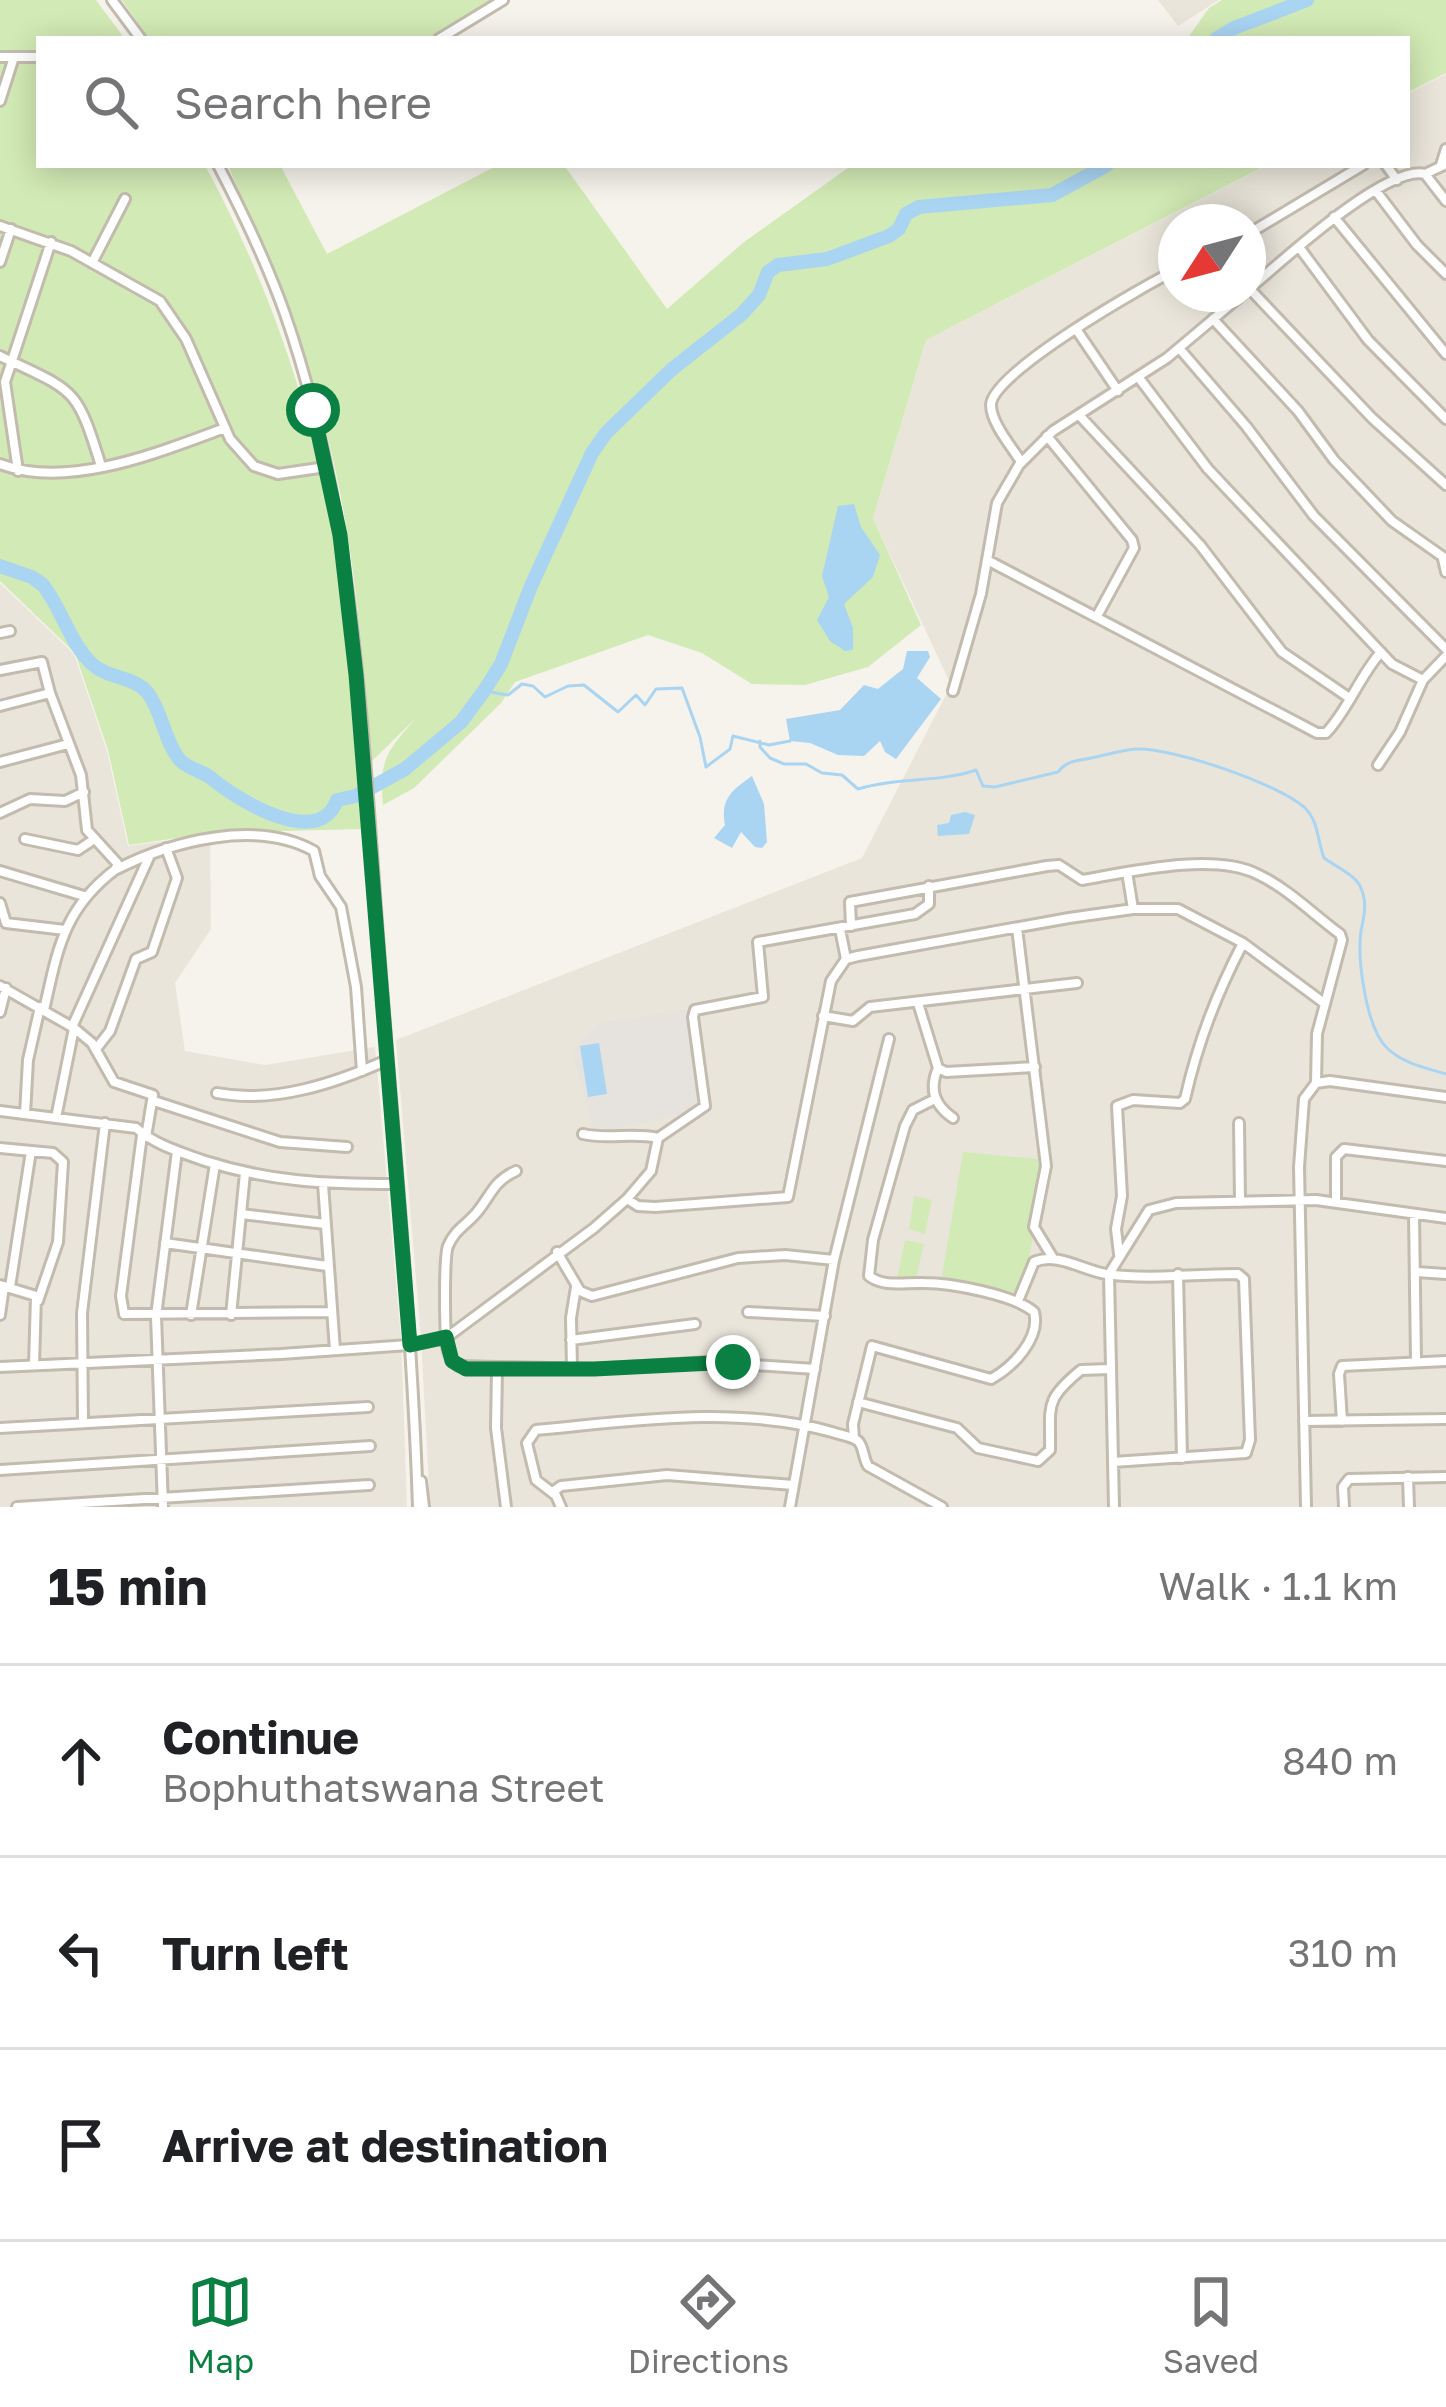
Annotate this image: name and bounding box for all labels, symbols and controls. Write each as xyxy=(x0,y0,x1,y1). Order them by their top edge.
search box xyxy=(36,36,1410,168)
icon: search xyxy=(78,69,144,135)
text: Search here xyxy=(174,75,432,129)
north arrow xyxy=(1158,204,1266,312)
route start xyxy=(286,383,340,437)
route end xyxy=(706,1335,760,1389)
text: 15 min xyxy=(48,1555,208,1616)
text: Walk · 1.1 km xyxy=(1159,1562,1398,1609)
text: Continue xyxy=(162,1710,359,1764)
icon: ahead xyxy=(48,1728,114,1794)
text: 840 m xyxy=(1282,1737,1398,1784)
text: Bophuthatswana Street xyxy=(162,1764,605,1811)
icon: left xyxy=(48,1920,114,1986)
text: Turn left xyxy=(162,1926,349,1980)
text: 310 m xyxy=(1288,1929,1398,1976)
icon: arrive xyxy=(48,2112,114,2178)
text: Arrive at destination xyxy=(162,2118,608,2172)
tab: Map xyxy=(187,2269,254,2380)
tab: Directions xyxy=(628,2269,789,2380)
tab: Saved xyxy=(1163,2269,1259,2380)

